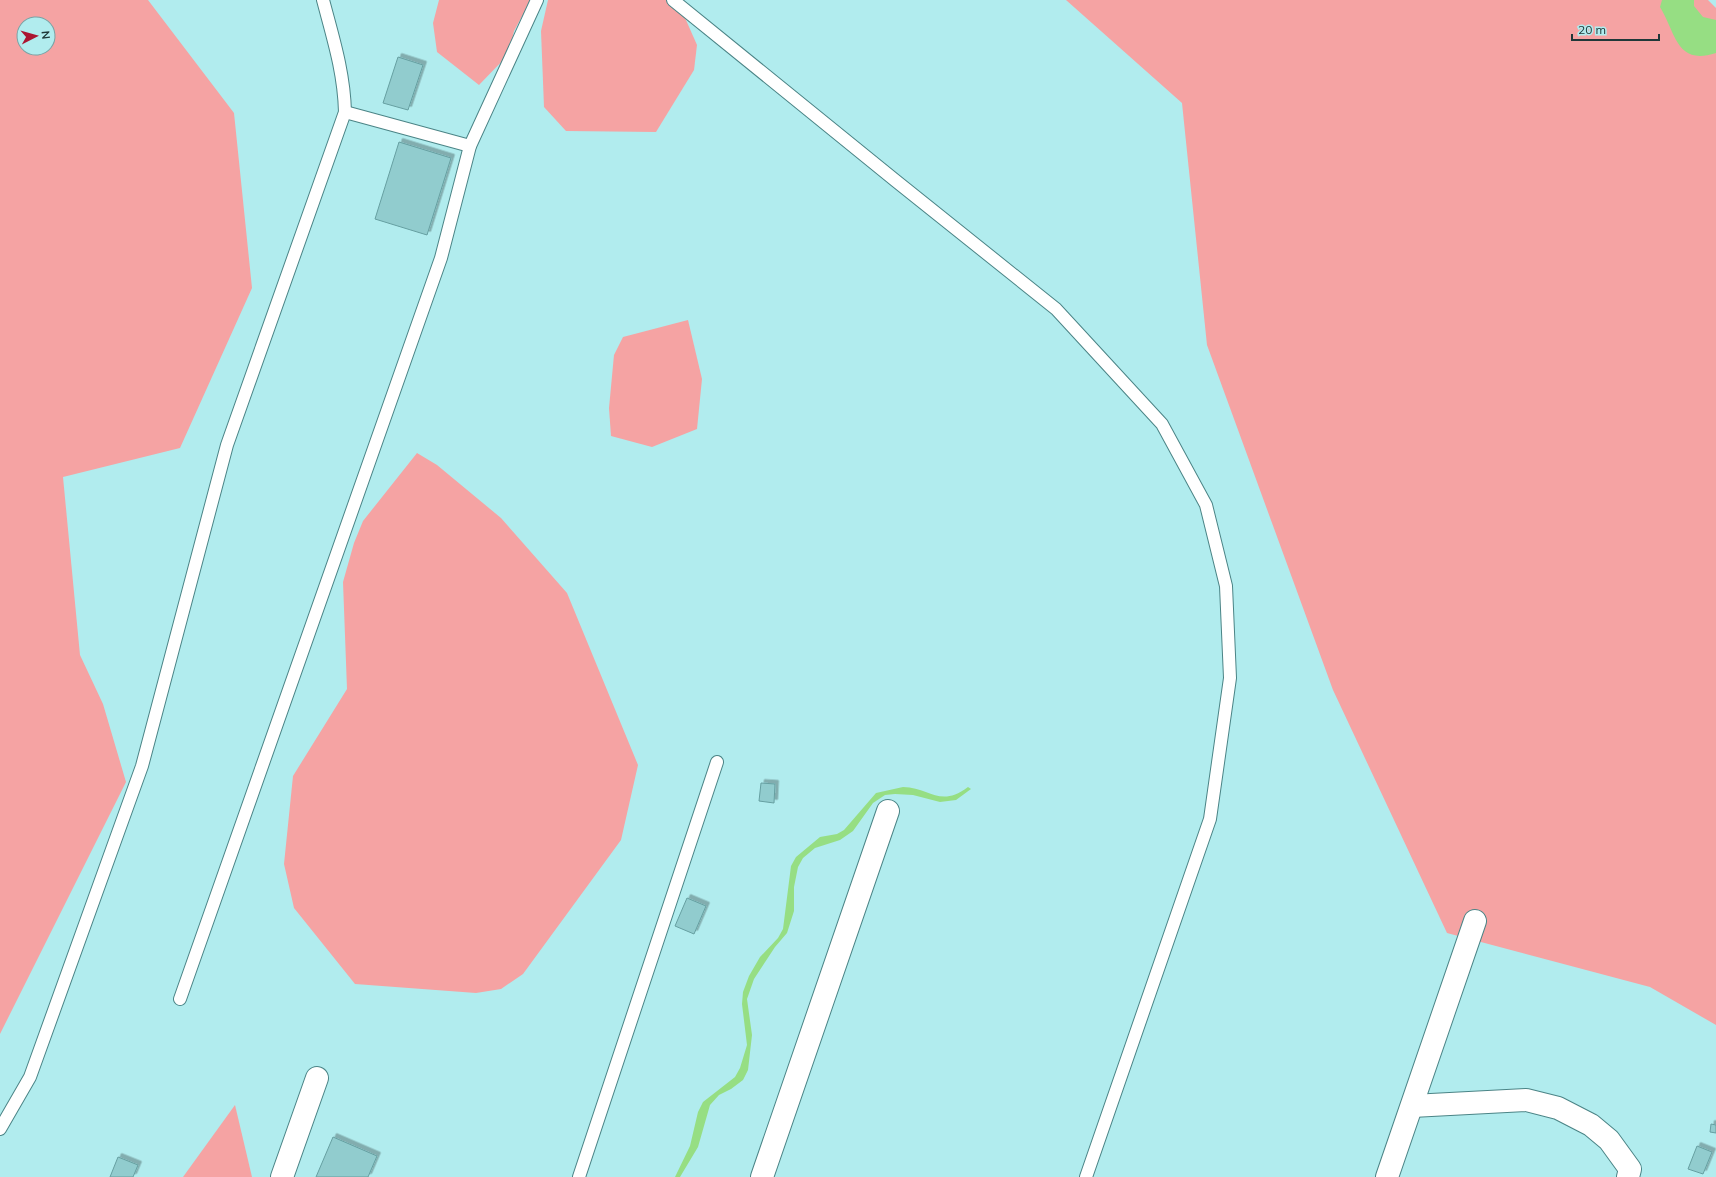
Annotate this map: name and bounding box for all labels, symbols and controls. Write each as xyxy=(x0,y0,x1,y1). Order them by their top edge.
north arrow xyxy=(16,16,56,56)
scale bar xyxy=(1572,16,1659,42)
text: 20 m xyxy=(1578,22,1606,37)
text: N xyxy=(39,30,53,40)

